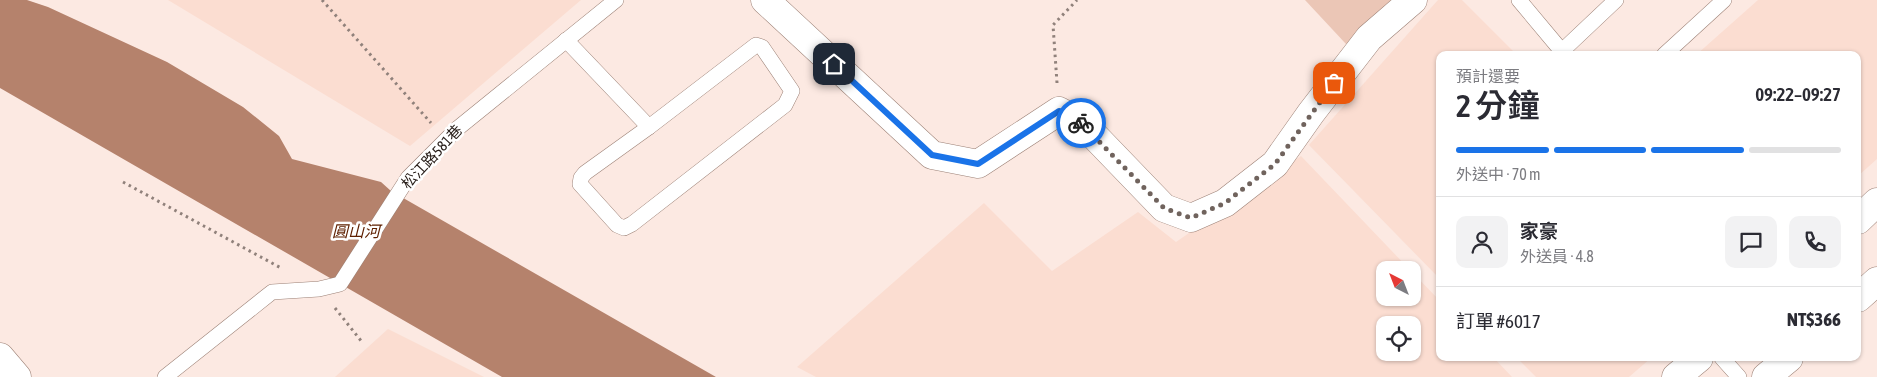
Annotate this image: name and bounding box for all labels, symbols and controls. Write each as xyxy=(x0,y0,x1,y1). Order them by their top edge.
pin xyxy=(813,43,855,85)
icon: home xyxy=(820,50,848,78)
pin xyxy=(1313,62,1355,104)
text: 預計還要 xyxy=(1456,67,1520,85)
icon: bag xyxy=(1320,69,1348,97)
text: 09:22–09:27 xyxy=(1755,83,1841,105)
text: 2 分鐘 xyxy=(1456,87,1539,124)
courier xyxy=(1056,98,1106,148)
icon: bike xyxy=(1067,109,1095,137)
street label: 松江路581巷 xyxy=(398,121,466,192)
text: 外送中 · 70 m xyxy=(1456,165,1541,183)
button: person xyxy=(1456,216,1508,268)
button: chat xyxy=(1725,216,1777,268)
button: phone xyxy=(1789,216,1841,268)
text: 家豪 xyxy=(1520,220,1558,242)
water label: 圓山河 xyxy=(332,222,383,240)
text: 外送員 · 4.8 xyxy=(1520,247,1594,265)
north arrow xyxy=(1376,261,1421,306)
map controls xyxy=(1376,261,1421,361)
text: NT$366 xyxy=(1787,308,1841,330)
text: 訂單 #6017 xyxy=(1456,310,1541,332)
button: locate xyxy=(1376,316,1421,361)

